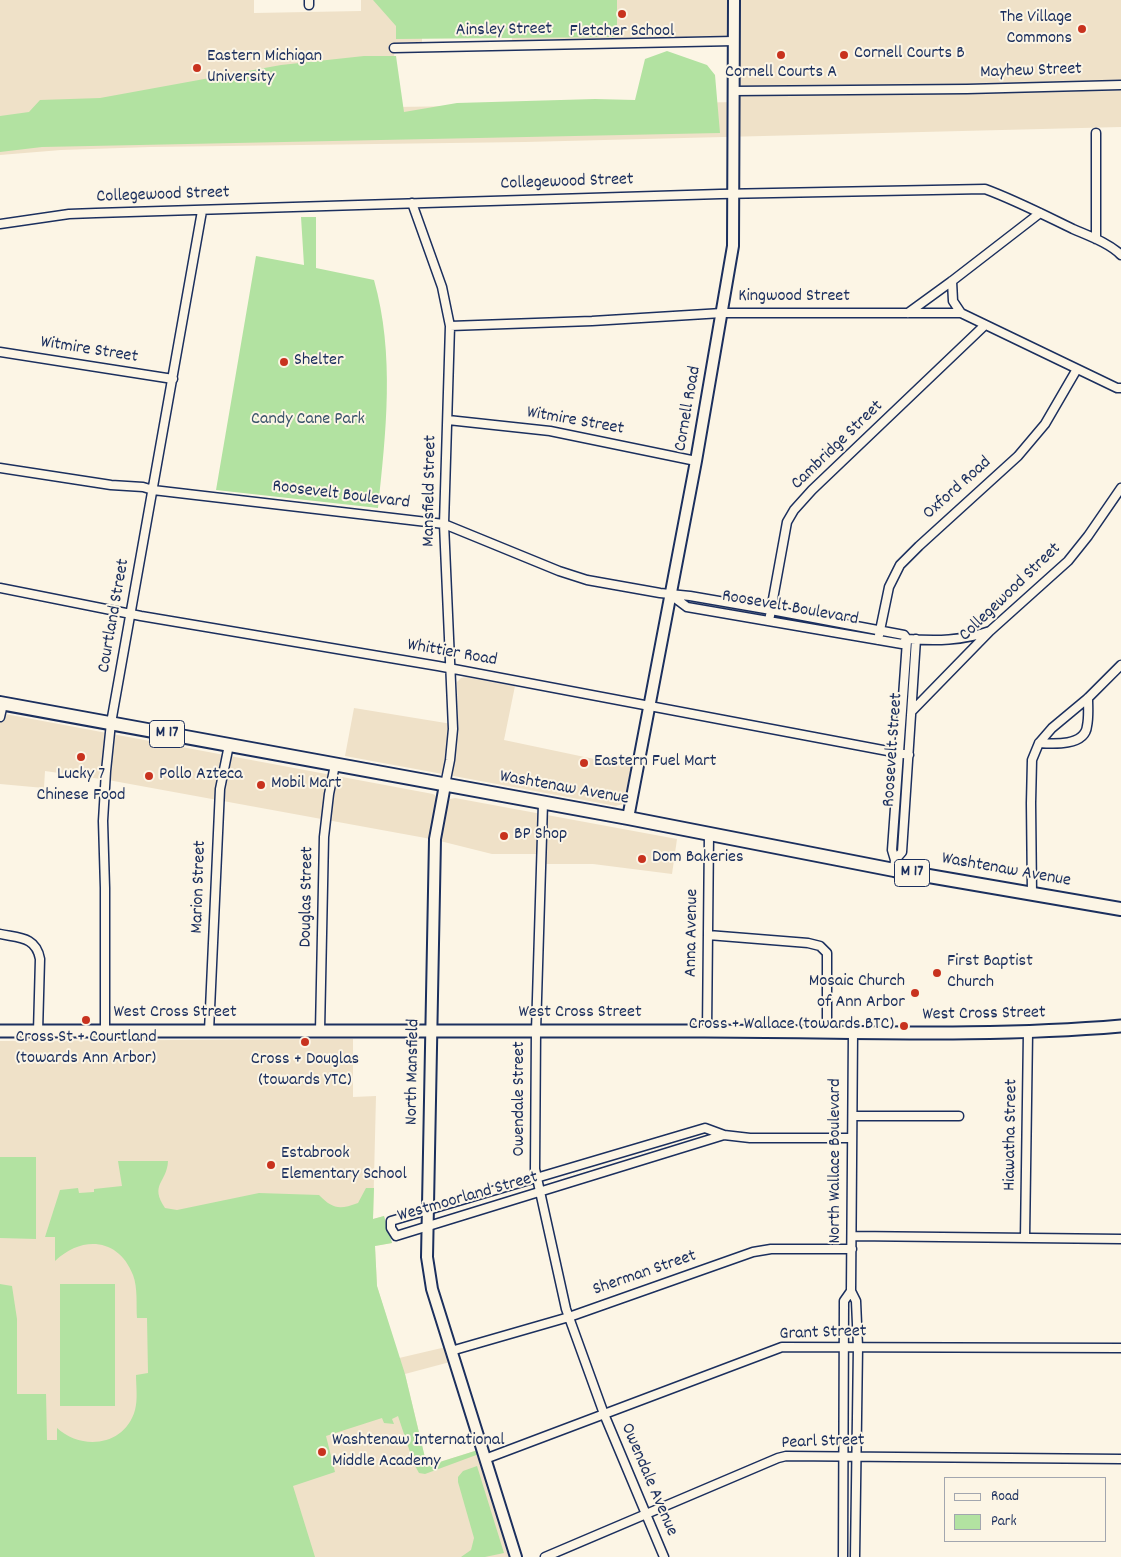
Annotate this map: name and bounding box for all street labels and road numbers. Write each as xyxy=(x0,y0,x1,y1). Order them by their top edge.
street label: Ainsley Street xyxy=(456,19,552,43)
street label: Mayhew Street xyxy=(980,59,1082,85)
street label: Collegewood Street xyxy=(500,170,634,196)
street label: Collegewood Street xyxy=(96,183,230,209)
street label: Kingwood Street xyxy=(738,287,850,309)
street label: Witmire Street xyxy=(39,333,139,369)
street label: Cornell Road xyxy=(671,365,707,453)
street label: Cambridge Street xyxy=(787,397,889,495)
street label: Witmire Street xyxy=(525,403,625,441)
street label: Mansfield Street xyxy=(419,435,443,547)
street label: Oxford Road xyxy=(919,453,997,525)
street label: Roosevelt Boulevard xyxy=(271,477,411,515)
street label: Collegewood Street xyxy=(956,539,1066,647)
street label: Courtland Street xyxy=(94,557,136,675)
street label: Roosevelt Boulevard xyxy=(720,586,860,632)
street label: Whittier Road xyxy=(405,635,499,673)
street label: Roosevelt Street xyxy=(879,692,909,808)
road number: M 17 xyxy=(150,721,184,748)
street label: Washtenaw Avenue xyxy=(498,767,630,811)
street label: Marion Street xyxy=(188,840,212,934)
street label: Douglas Street xyxy=(296,846,320,948)
street label: Washtenaw Avenue xyxy=(940,849,1072,893)
road number: M 17 xyxy=(894,860,930,886)
street label: Anna Avenue xyxy=(681,889,705,977)
street label: West Cross Street xyxy=(113,1003,237,1025)
street label: West Cross Street xyxy=(518,1003,642,1025)
street label: West Cross Street xyxy=(922,1003,1046,1027)
street label: North Mansfield xyxy=(402,1019,426,1125)
street label: Owendale Street xyxy=(510,1041,532,1157)
street label: North Wallace Boulevard xyxy=(826,1078,848,1244)
street label: Hiawatha Street xyxy=(1000,1079,1024,1191)
street label: Westmoorland Street xyxy=(395,1168,541,1228)
street label: Sherman Street xyxy=(591,1246,699,1302)
street label: Grant Street xyxy=(779,1322,867,1346)
street label: Owendale Avenue xyxy=(614,1420,682,1540)
street label: Pearl Street xyxy=(781,1431,865,1455)

